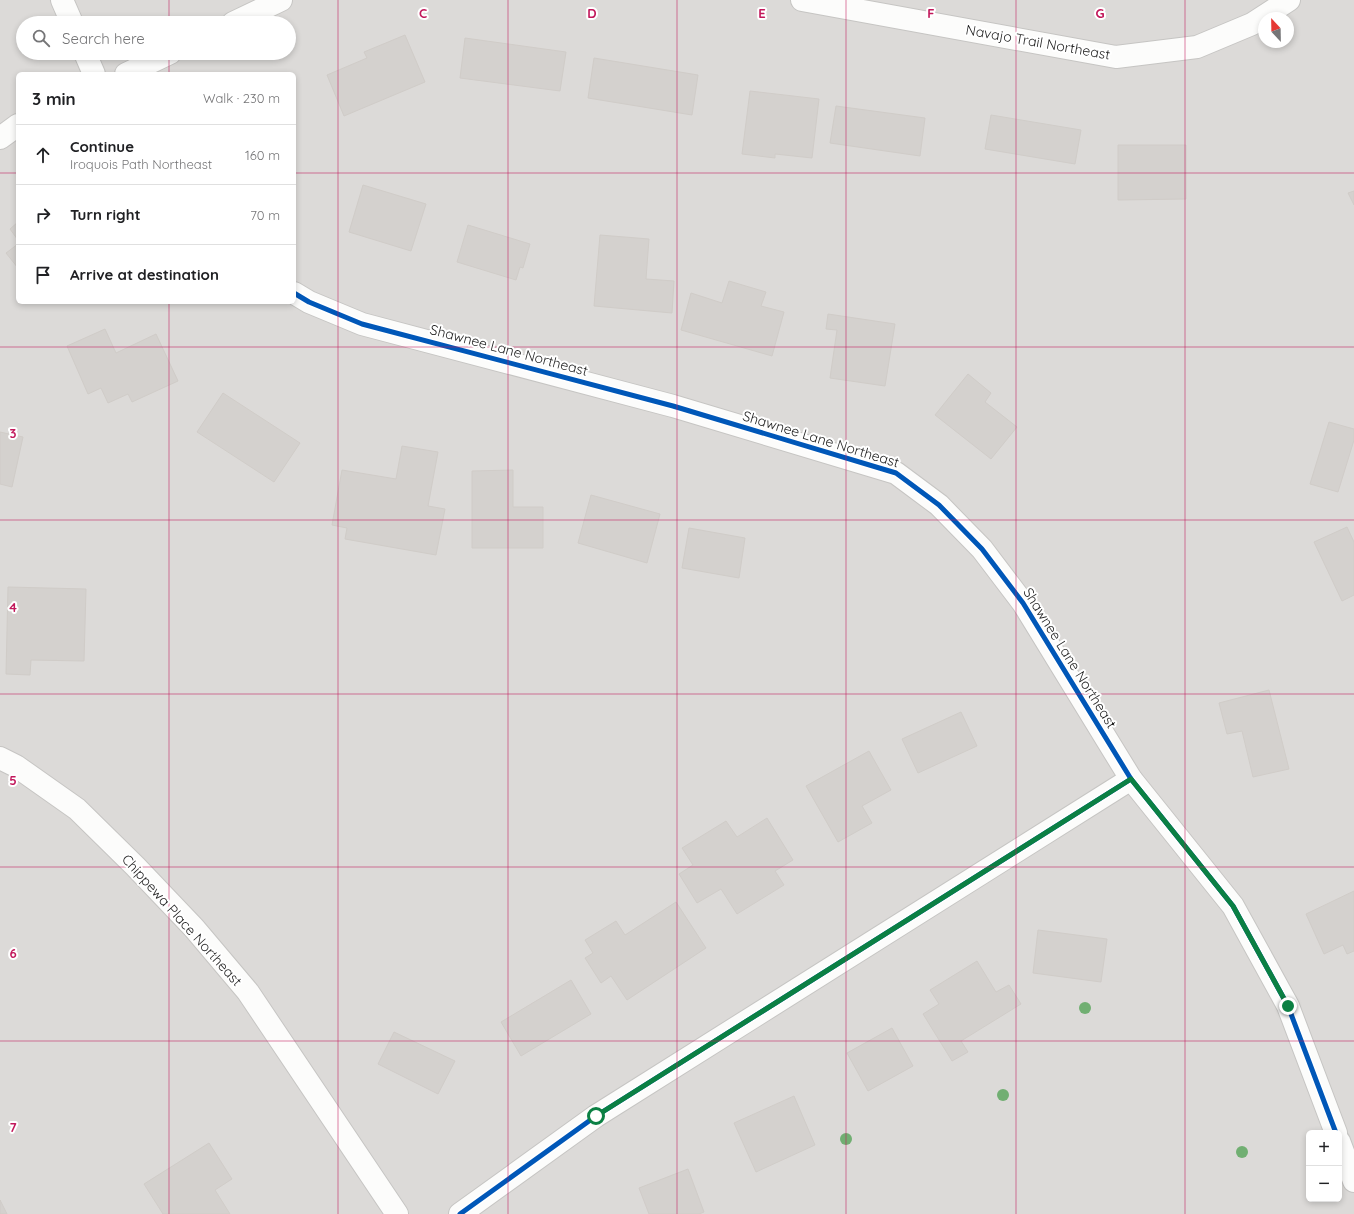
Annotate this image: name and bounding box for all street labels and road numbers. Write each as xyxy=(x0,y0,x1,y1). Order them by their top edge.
street label: Navajo Trail Northeast xyxy=(964,20,1112,64)
street label: Shawnee Lane Northeast xyxy=(428,320,590,380)
street label: Shawnee Lane Northeast xyxy=(741,407,902,471)
street label: Shawnee Lane Northeast xyxy=(1019,584,1121,732)
street label: Chippewa Place Northeast xyxy=(118,850,246,990)

